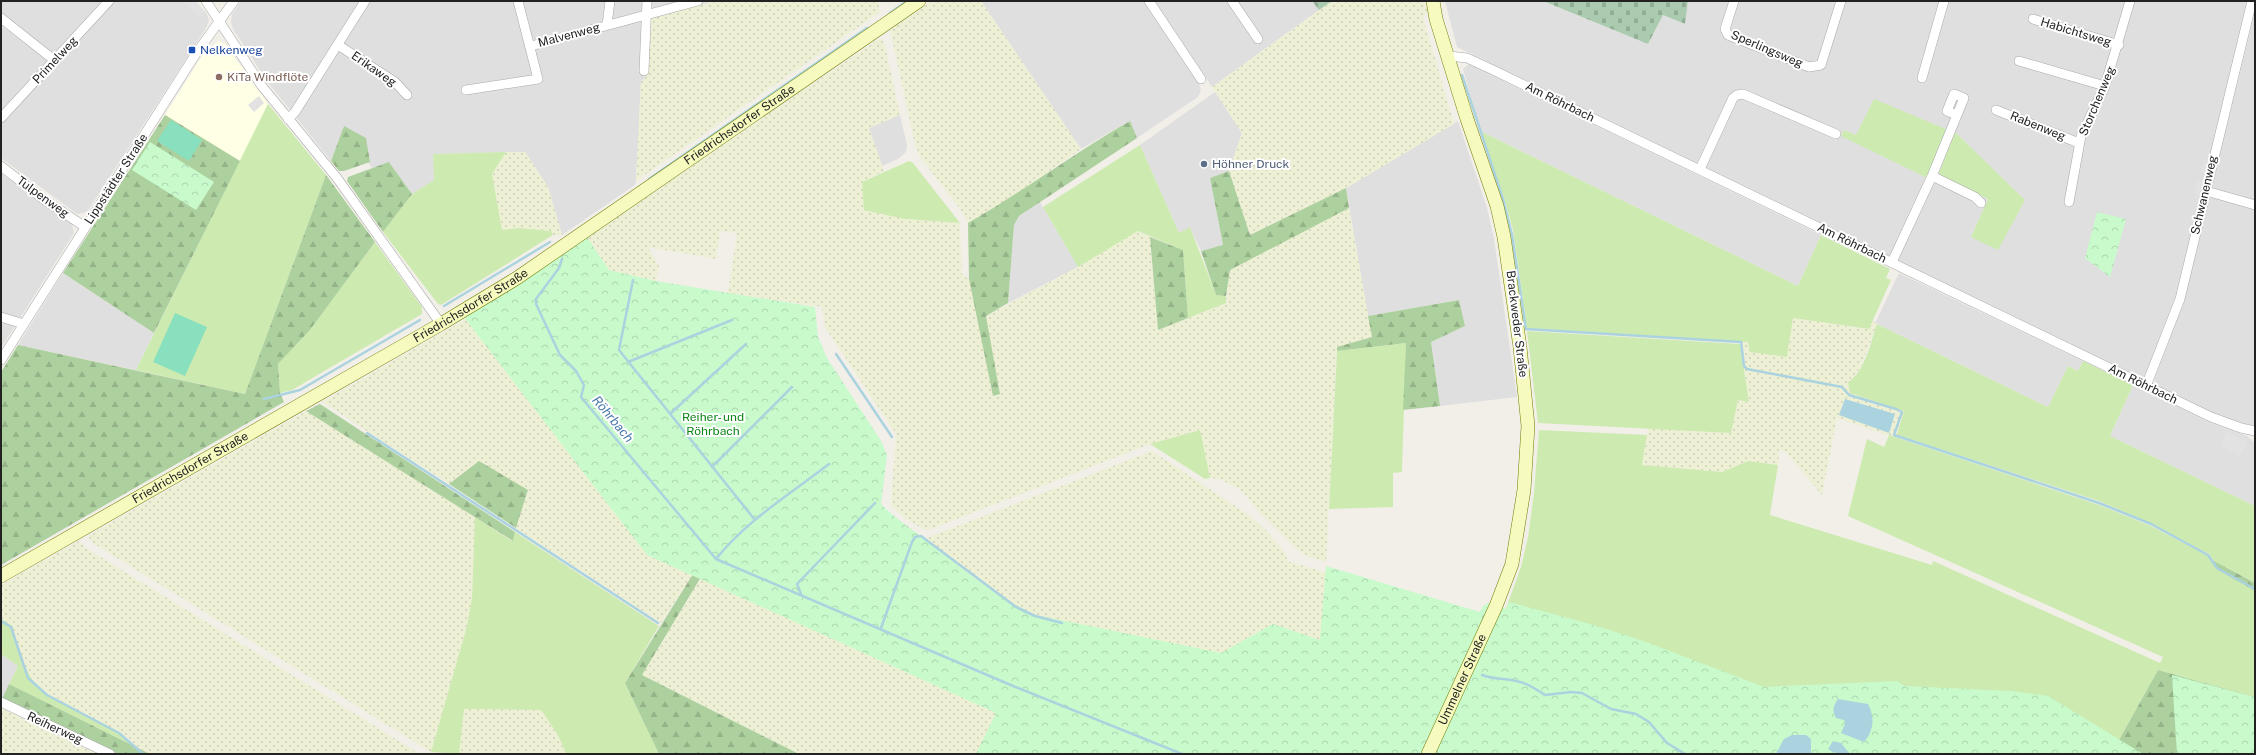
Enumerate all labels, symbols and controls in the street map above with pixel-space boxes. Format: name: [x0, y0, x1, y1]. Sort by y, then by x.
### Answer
street label: Habichtsweg: [2039, 15, 2113, 49]
street label: Malvenweg: [536, 20, 602, 50]
street label: Sperlingsweg: [1729, 28, 1805, 70]
street label: Primelweg: [30, 33, 80, 87]
place label: Nelkenweg: [200, 43, 263, 57]
marker: Nelkenweg: [187, 45, 197, 55]
street label: Erikaweg: [349, 48, 399, 90]
street label: Storchenweg: [2076, 64, 2118, 138]
place label: KiTa Windflöte: [227, 70, 309, 84]
marker: KiTa Windflöte: [214, 72, 224, 82]
street label: Am Röhrbach: [1523, 79, 1597, 125]
street label: Friedrichsdorfer Straße: [681, 82, 798, 168]
street label: Rabenweg: [2008, 108, 2068, 144]
street label: Lippstädter Straße: [82, 131, 151, 227]
street label: Schwanenweg: [2188, 154, 2220, 236]
place label: Höhner Druck: [1212, 157, 1290, 171]
marker: Höhner Druck: [1199, 159, 1209, 169]
street label: Tulpenweg: [14, 173, 72, 221]
street label: Am Röhrbach: [1815, 220, 1889, 266]
street label: Friedrichsdorfer Straße: [411, 265, 531, 345]
street label: Brackweder Straße: [1503, 270, 1531, 378]
street label: Am Röhrbach: [2106, 361, 2180, 407]
water label: Röhrbach: [589, 393, 637, 445]
park label: Reiher- und Röhrbach: [682, 410, 744, 438]
street label: Friedrichsdorfer Straße: [130, 429, 251, 506]
street label: Ummelner Straße: [1435, 632, 1489, 727]
street label: Reiherweg: [25, 709, 85, 747]

